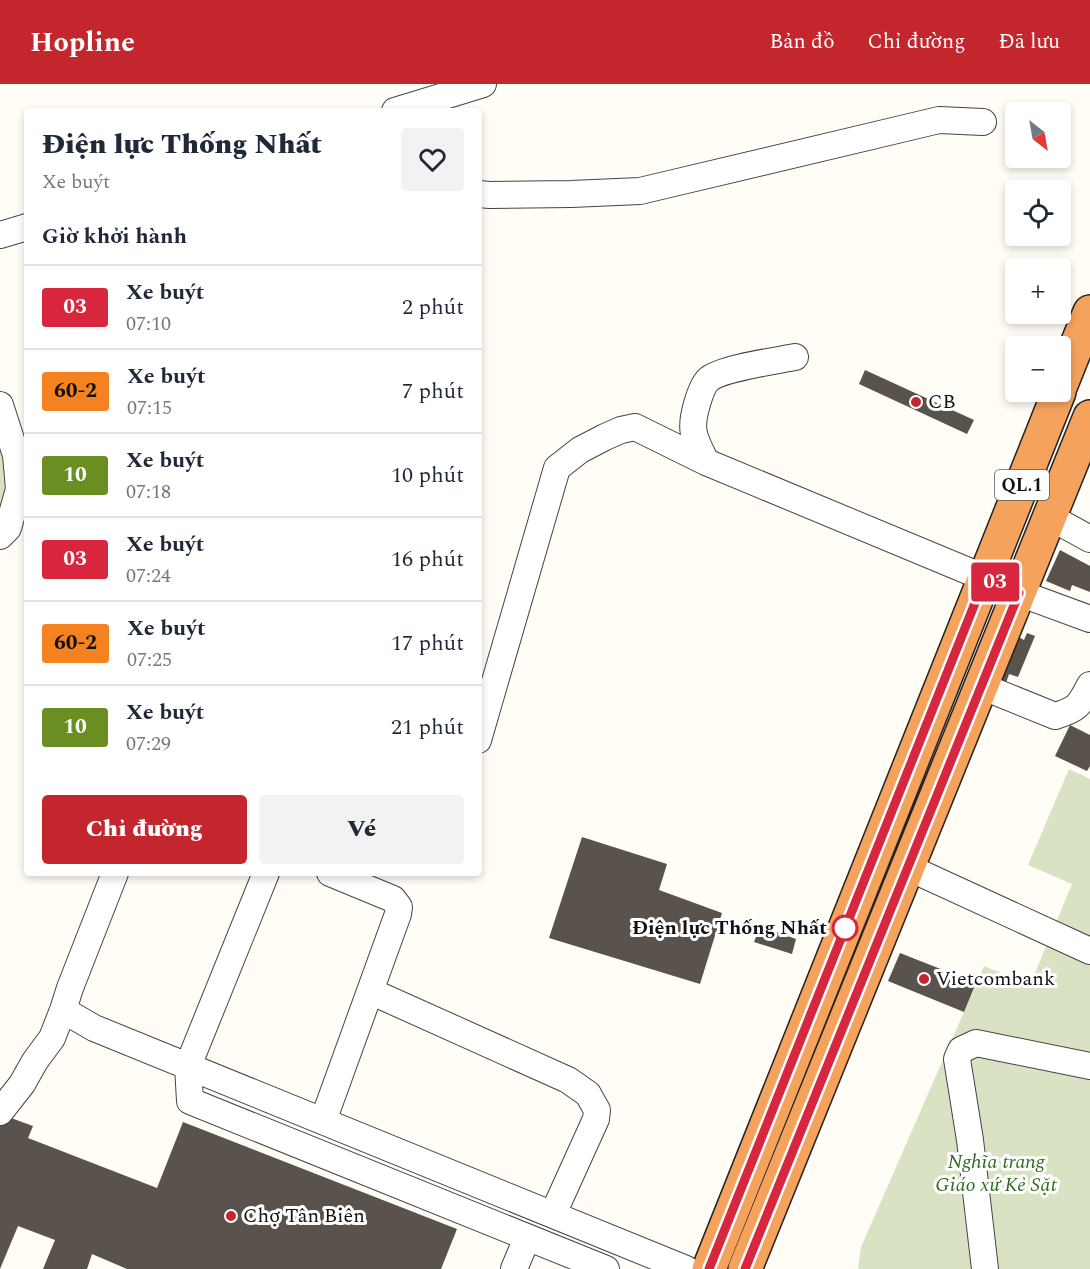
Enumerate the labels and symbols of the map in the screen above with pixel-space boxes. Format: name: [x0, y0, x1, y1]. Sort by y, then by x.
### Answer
north arrow: [1005, 102, 1071, 168]
place label: CB: [928, 387, 956, 417]
marker: CB: [909, 395, 923, 409]
road number: QL.1: [995, 470, 1049, 500]
line badge: 03: [968, 562, 1022, 602]
place label: Điện lực Thống Nhất: [632, 913, 827, 943]
marker: Điện lực Thống Nhất: [832, 915, 858, 941]
place label: Vietcombank: [936, 964, 1055, 994]
marker: Vietcombank: [917, 972, 931, 986]
park label: Nghĩa trang Giáo xứ Kẻ Sặt: [935, 1147, 1057, 1200]
place label: Chợ Tân Biên: [243, 1201, 365, 1231]
marker: Chợ Tân Biên: [224, 1209, 238, 1223]

